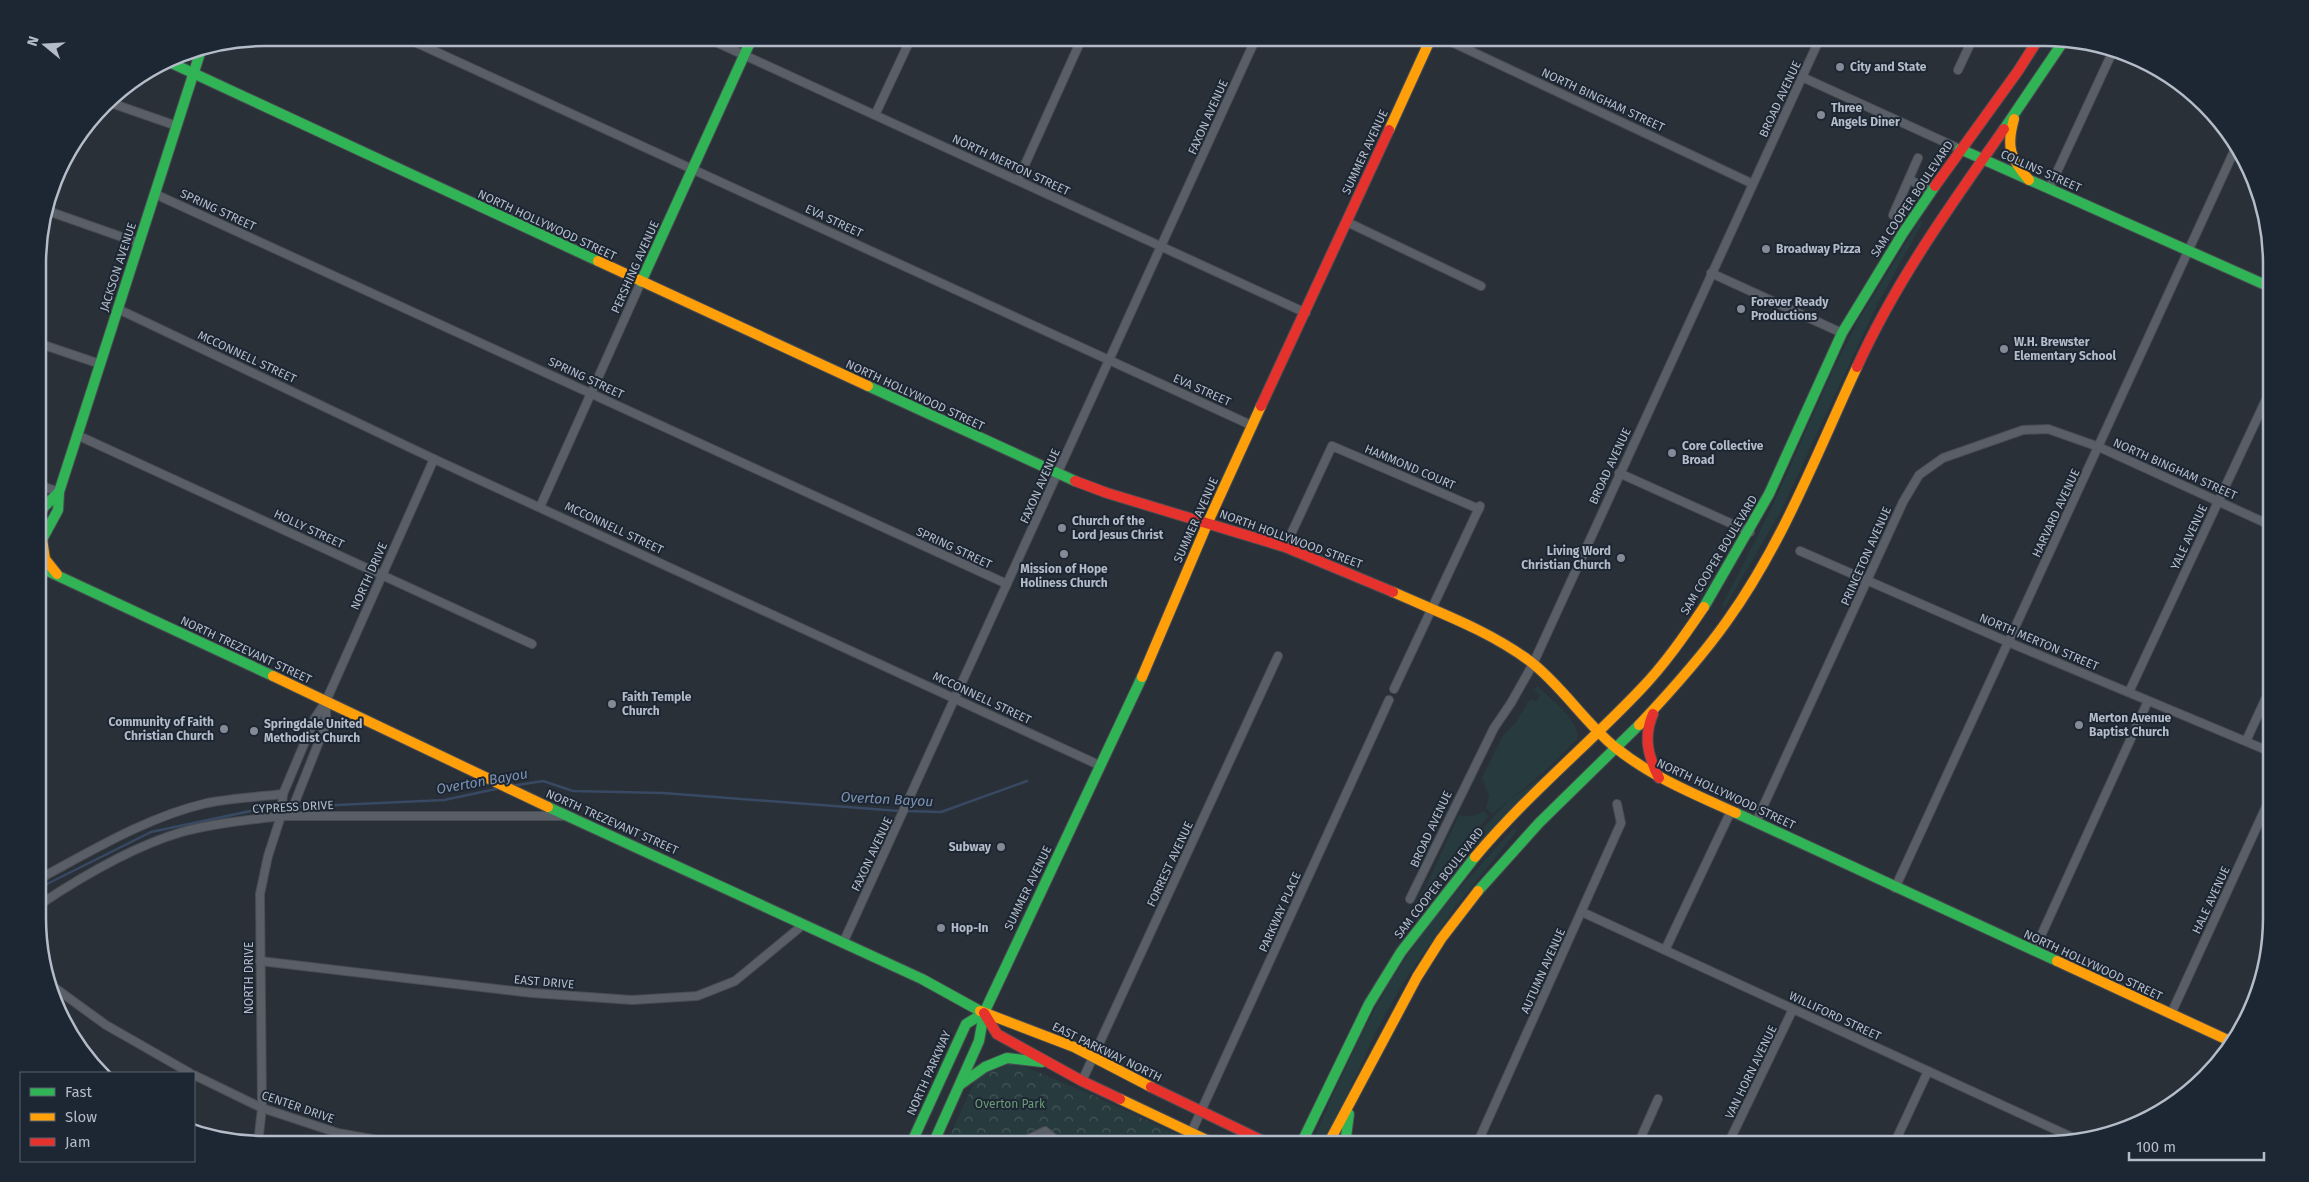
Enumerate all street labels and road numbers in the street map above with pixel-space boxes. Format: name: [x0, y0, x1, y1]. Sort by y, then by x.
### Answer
street label: BROAD AVENUE: [1756, 59, 1804, 139]
street label: NORTH BINGHAM STREET: [1539, 65, 1667, 135]
street label: FAXON AVENUE: [1185, 77, 1231, 157]
street label: SUMMER AVENUE: [1339, 107, 1391, 197]
street label: NORTH MERTON STREET: [950, 132, 1073, 199]
street label: SAM COOPER BOULEVARD: [1868, 138, 1956, 260]
street label: COLLINS STREET: [1998, 147, 2084, 195]
street label: SPRING STREET: [178, 186, 259, 234]
street label: NORTH HOLLYWOOD STREET: [476, 187, 619, 264]
street label: EVA STREET: [803, 202, 866, 241]
street label: PERSHING AVENUE: [608, 218, 662, 316]
street label: JACKSON AVENUE: [97, 221, 139, 313]
street label: MCCONNELL STREET: [195, 328, 299, 386]
street label: SPRING STREET: [546, 354, 627, 402]
street label: NORTH HOLLYWOOD STREET: [844, 357, 987, 434]
street label: EVA STREET: [1171, 371, 1234, 409]
street label: BROAD AVENUE: [1586, 426, 1634, 506]
street label: NORTH BINGHAM STREET: [2111, 435, 2240, 503]
street label: HAMMOND COURT: [1363, 442, 1458, 493]
street label: FAXON AVENUE: [1017, 446, 1063, 526]
street label: HARVARD AVENUE: [2029, 466, 2083, 560]
street label: SUMMER AVENUE: [1171, 475, 1221, 565]
street label: SAM COOPER BOULEVARD: [1678, 492, 1760, 617]
street label: MCCONNELL STREET: [562, 499, 666, 557]
street label: YALE AVENUE: [2168, 502, 2210, 572]
street label: PRINCETON AVENUE: [1838, 504, 1894, 608]
street label: HOLLY STREET: [272, 507, 347, 552]
street label: NORTH HOLLYWOOD STREET: [1218, 507, 1365, 572]
street label: SPRING STREET: [914, 524, 995, 572]
street label: NORTH DRIVE: [348, 540, 390, 612]
street label: NORTH MERTON STREET: [1977, 611, 2101, 674]
street label: NORTH TREZEVANT STREET: [178, 613, 315, 687]
street label: MCCONNELL STREET: [930, 669, 1034, 727]
street label: NORTH HOLLYWOOD STREET: [1655, 756, 1798, 833]
street label: NORTH TREZEVANT STREET: [544, 786, 681, 858]
street label: BROAD AVENUE: [1407, 789, 1455, 869]
street label: CYPRESS DRIVE: [252, 798, 334, 816]
street label: FAXON AVENUE: [849, 815, 895, 893]
street label: FORREST AVENUE: [1144, 819, 1196, 909]
street label: SAM COOPER BOULEVARD: [1391, 824, 1487, 941]
street label: SUMMER AVENUE: [1001, 843, 1055, 933]
street label: HALE AVENUE: [2189, 864, 2233, 936]
street label: PARKWAY PLACE: [1256, 870, 1304, 954]
street label: AUTUMN AVENUE: [1518, 926, 1568, 1016]
street label: NORTH HOLLYWOOD STREET: [2022, 927, 2165, 1004]
street label: NORTH DRIVE: [242, 942, 256, 1014]
street label: EAST DRIVE: [513, 972, 575, 992]
street label: WILLIFORD STREET: [1787, 989, 1884, 1044]
street label: EAST PARKWAY NORTH: [1050, 1019, 1164, 1085]
street label: VAN HORN AVENUE: [1722, 1023, 1780, 1121]
street label: NORTH PARKWAY: [904, 1028, 954, 1118]
street label: CENTER DRIVE: [260, 1088, 336, 1126]

